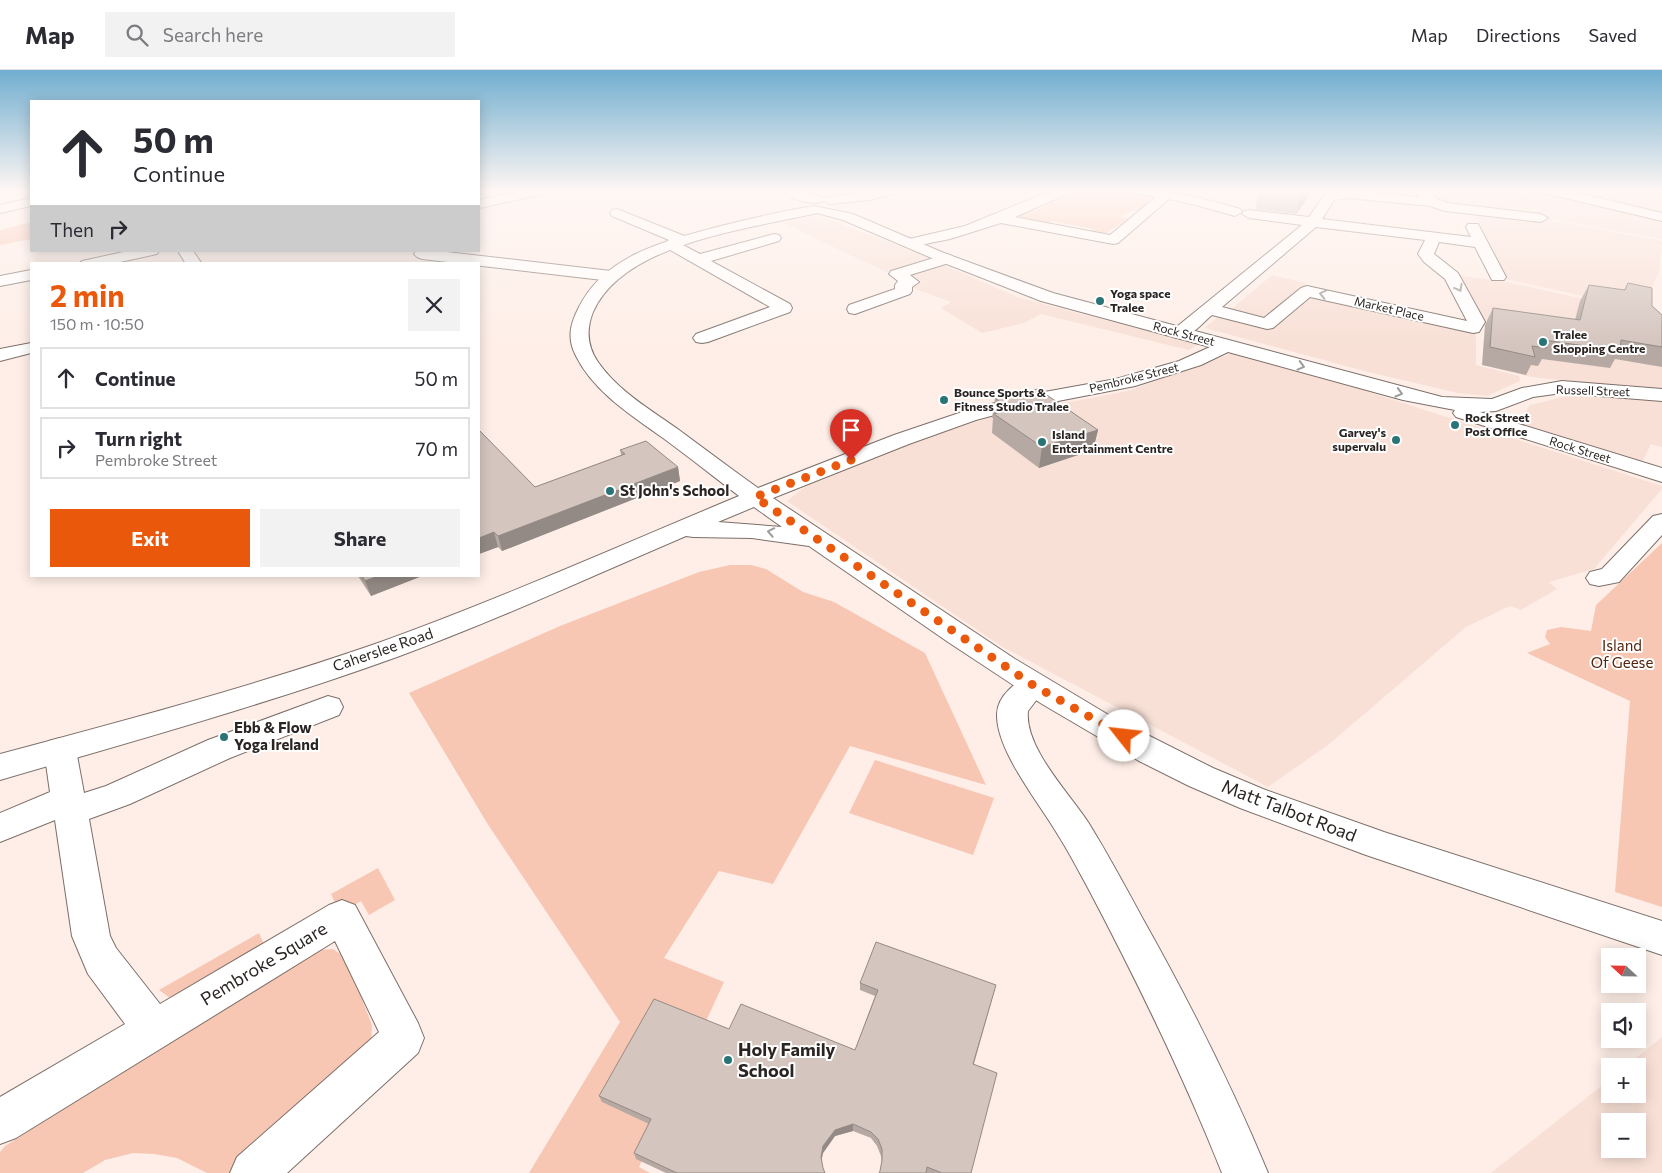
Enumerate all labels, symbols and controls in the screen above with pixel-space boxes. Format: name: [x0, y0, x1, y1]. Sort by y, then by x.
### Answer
search box: [105, 12, 455, 57]
text: Map: [25, 20, 75, 49]
icon: search: [123, 21, 151, 49]
text: Search here: [163, 23, 263, 46]
text: Map: [1411, 24, 1448, 46]
text: Directions: [1476, 24, 1560, 46]
text: Saved: [1588, 24, 1637, 46]
text: 50 m: [133, 117, 214, 160]
icon: ahead: [50, 120, 115, 185]
text: Continue: [133, 160, 225, 187]
icon: right: [104, 215, 132, 243]
text: Then: [50, 218, 94, 241]
text: 2 min: [50, 276, 125, 313]
button: close: [408, 279, 460, 331]
one-way arrow: [1453, 283, 1463, 292]
place label: Yoga space Tralee: [1110, 286, 1171, 314]
one-way arrow: [1319, 289, 1328, 300]
street label: Market Place: [1353, 293, 1426, 323]
marker: Yoga space Tralee: [1094, 295, 1106, 307]
text: 150 m · 10:50: [50, 314, 144, 333]
street label: Rock Street: [1152, 318, 1217, 348]
place label: Tralee Shopping Centre: [1553, 327, 1645, 355]
marker: Tralee Shopping Centre: [1537, 336, 1549, 348]
street label: Pembroke Street: [1088, 359, 1180, 395]
one-way arrow: [1297, 360, 1305, 370]
icon: ahead: [52, 364, 80, 392]
text: Continue: [95, 367, 175, 390]
text: 50 m: [414, 367, 458, 390]
street label: Russell Street: [1556, 382, 1630, 398]
place label: Bounce Sports & Fitness Studio Tralee: [954, 385, 1069, 413]
one-way arrow: [1395, 387, 1404, 398]
marker: Bounce Sports & Fitness Studio Tralee: [938, 394, 950, 406]
pin: [830, 409, 872, 460]
place label: Rock Street Post Office: [1465, 410, 1530, 438]
icon: arrive: [837, 416, 865, 444]
marker: Rock Street Post Office: [1449, 419, 1461, 431]
place label: Garvey's supervalu: [1332, 425, 1386, 453]
text: Turn right: [95, 427, 182, 450]
place label: Island Entertainment Centre: [1052, 427, 1173, 455]
street label: Rock Street: [1548, 433, 1613, 465]
icon: right: [52, 434, 80, 462]
marker: Garvey's supervalu: [1390, 434, 1402, 446]
marker: Island Entertainment Centre: [1036, 436, 1048, 448]
text: 70 m: [415, 437, 458, 460]
text: Pembroke Street: [95, 450, 217, 469]
place label: St John's School: [620, 481, 729, 499]
marker: St John's School: [604, 485, 616, 497]
button: Exit: [50, 509, 250, 567]
button: Share: [260, 509, 460, 567]
one-way arrow: [766, 527, 775, 538]
street label: Caherslee Road: [330, 623, 435, 675]
park label: Island Of Geese: [1591, 636, 1653, 671]
position arrow: [1097, 709, 1149, 761]
place label: Ebb & Flow Yoga Ireland: [234, 718, 319, 753]
marker: Ebb & Flow Yoga Ireland: [218, 731, 230, 743]
street label: Matt Talbot Road: [1219, 774, 1360, 846]
street label: Pembroke Square: [196, 917, 331, 1010]
north arrow: [1601, 948, 1646, 992]
map controls: [1601, 948, 1646, 1158]
button: sound: [1601, 1003, 1646, 1048]
place label: Holy Family School: [738, 1038, 836, 1081]
marker: Holy Family School: [722, 1054, 734, 1066]
button: +: [1601, 1058, 1646, 1103]
button: −: [1601, 1113, 1646, 1158]

